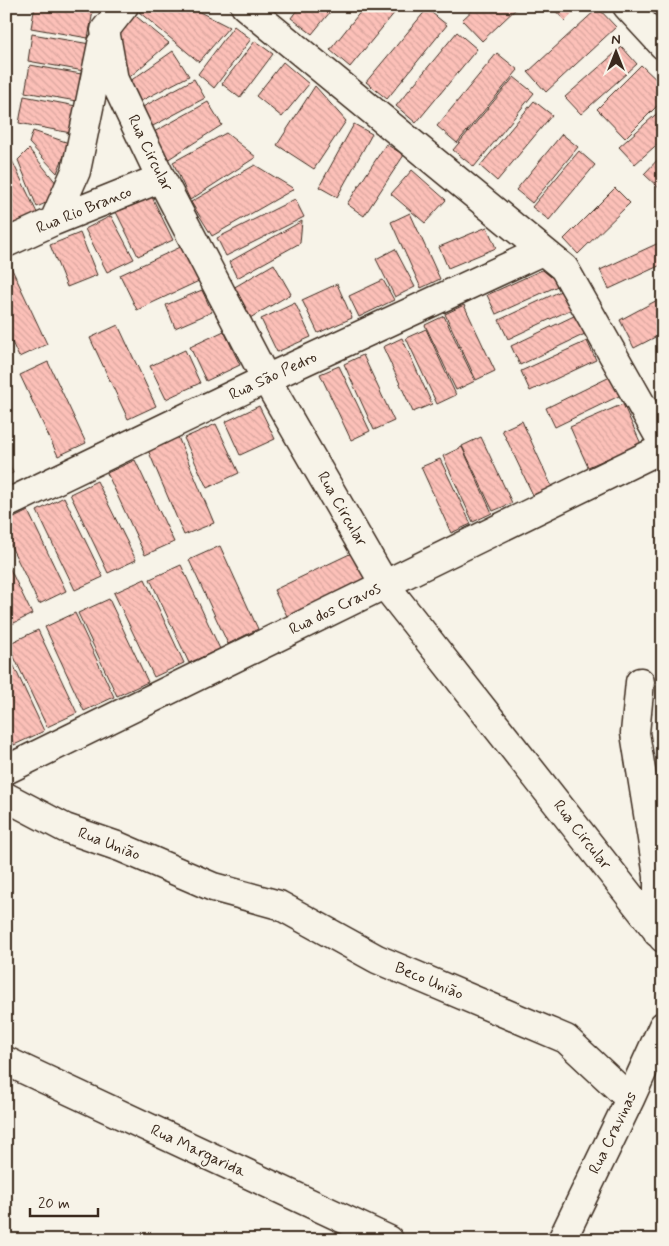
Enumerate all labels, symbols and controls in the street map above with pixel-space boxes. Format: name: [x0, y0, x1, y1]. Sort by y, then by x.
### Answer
north arrow: [592, 28, 642, 78]
text: N: [611, 31, 621, 49]
street label: Rua Circular: [122, 111, 178, 195]
street label: Rua Rio Branco: [33, 181, 135, 239]
street label: Rua São Pedro: [226, 346, 320, 405]
street label: Rua Circular: [312, 468, 372, 551]
street label: Rua dos Cravos: [286, 578, 384, 640]
street label: Rua Circular: [548, 796, 616, 874]
street label: Rua União: [75, 823, 143, 866]
street label: Beco União: [391, 957, 467, 1005]
street label: Rua Cravinas: [584, 1088, 642, 1178]
street label: Rua Margarida: [147, 1120, 249, 1183]
scale bar: [30, 1186, 98, 1218]
text: 20 m: [38, 1194, 70, 1214]

